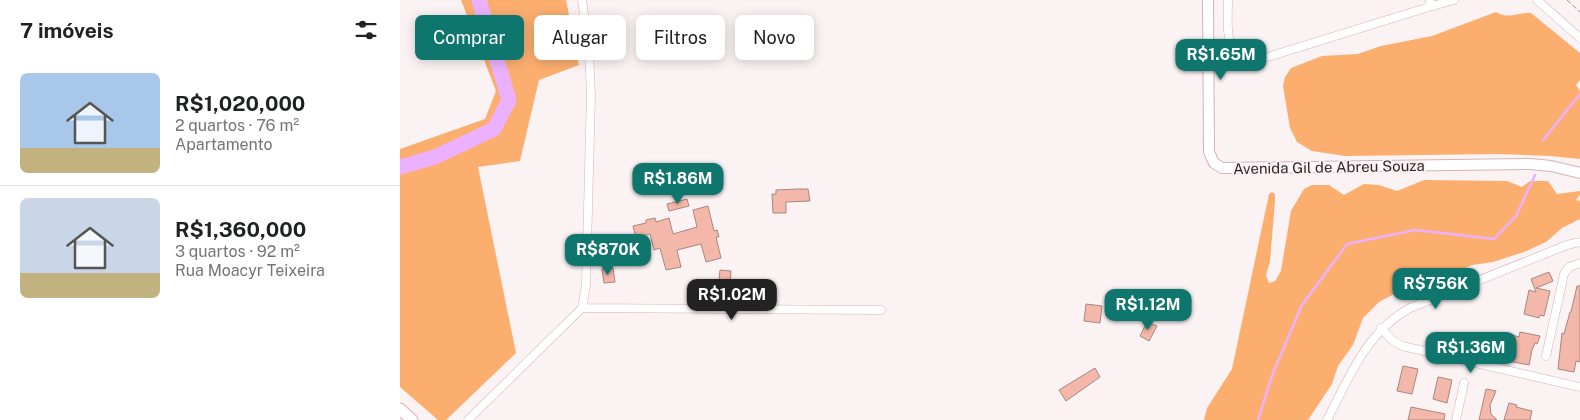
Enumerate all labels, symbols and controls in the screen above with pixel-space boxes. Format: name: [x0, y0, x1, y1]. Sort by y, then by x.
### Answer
chip: Comprar: [415, 15, 524, 60]
chip: Alugar: [534, 15, 626, 60]
chip: Filtros: [636, 15, 725, 60]
chip: Novo: [735, 15, 814, 60]
icon: filters: [352, 16, 380, 44]
text: 7 imóveis: [20, 18, 114, 43]
pin: R$1.65M: [1175, 38, 1267, 81]
text: R$1.65M: [1186, 45, 1256, 64]
text: R$1,020,000: [175, 91, 305, 116]
icon: home: [60, 93, 120, 153]
text: 2 quartos · 76 m²: [175, 116, 299, 135]
text: Apartamento: [175, 135, 273, 154]
street label: Avenida Gil de Abreu Souza: [1233, 157, 1425, 177]
pin: R$1.86M: [632, 162, 724, 205]
text: R$1.86M: [643, 169, 713, 188]
text: R$1,360,000: [175, 217, 306, 242]
icon: home: [60, 218, 120, 278]
pin: R$870K: [567, 234, 649, 276]
text: R$870K: [576, 240, 640, 259]
text: 3 quartos · 92 m²: [175, 242, 300, 261]
text: Rua Moacyr Teixeira: [175, 261, 325, 280]
pin: R$756K: [1395, 268, 1477, 310]
text: R$756K: [1404, 274, 1468, 293]
pin: R$1.02M: [686, 278, 778, 321]
text: R$1.02M: [698, 285, 766, 304]
pin: R$1.12M: [1102, 288, 1194, 331]
text: R$1.12M: [1116, 295, 1180, 314]
pin: R$1.36M: [1425, 332, 1517, 374]
text: R$1.36M: [1436, 338, 1506, 357]

